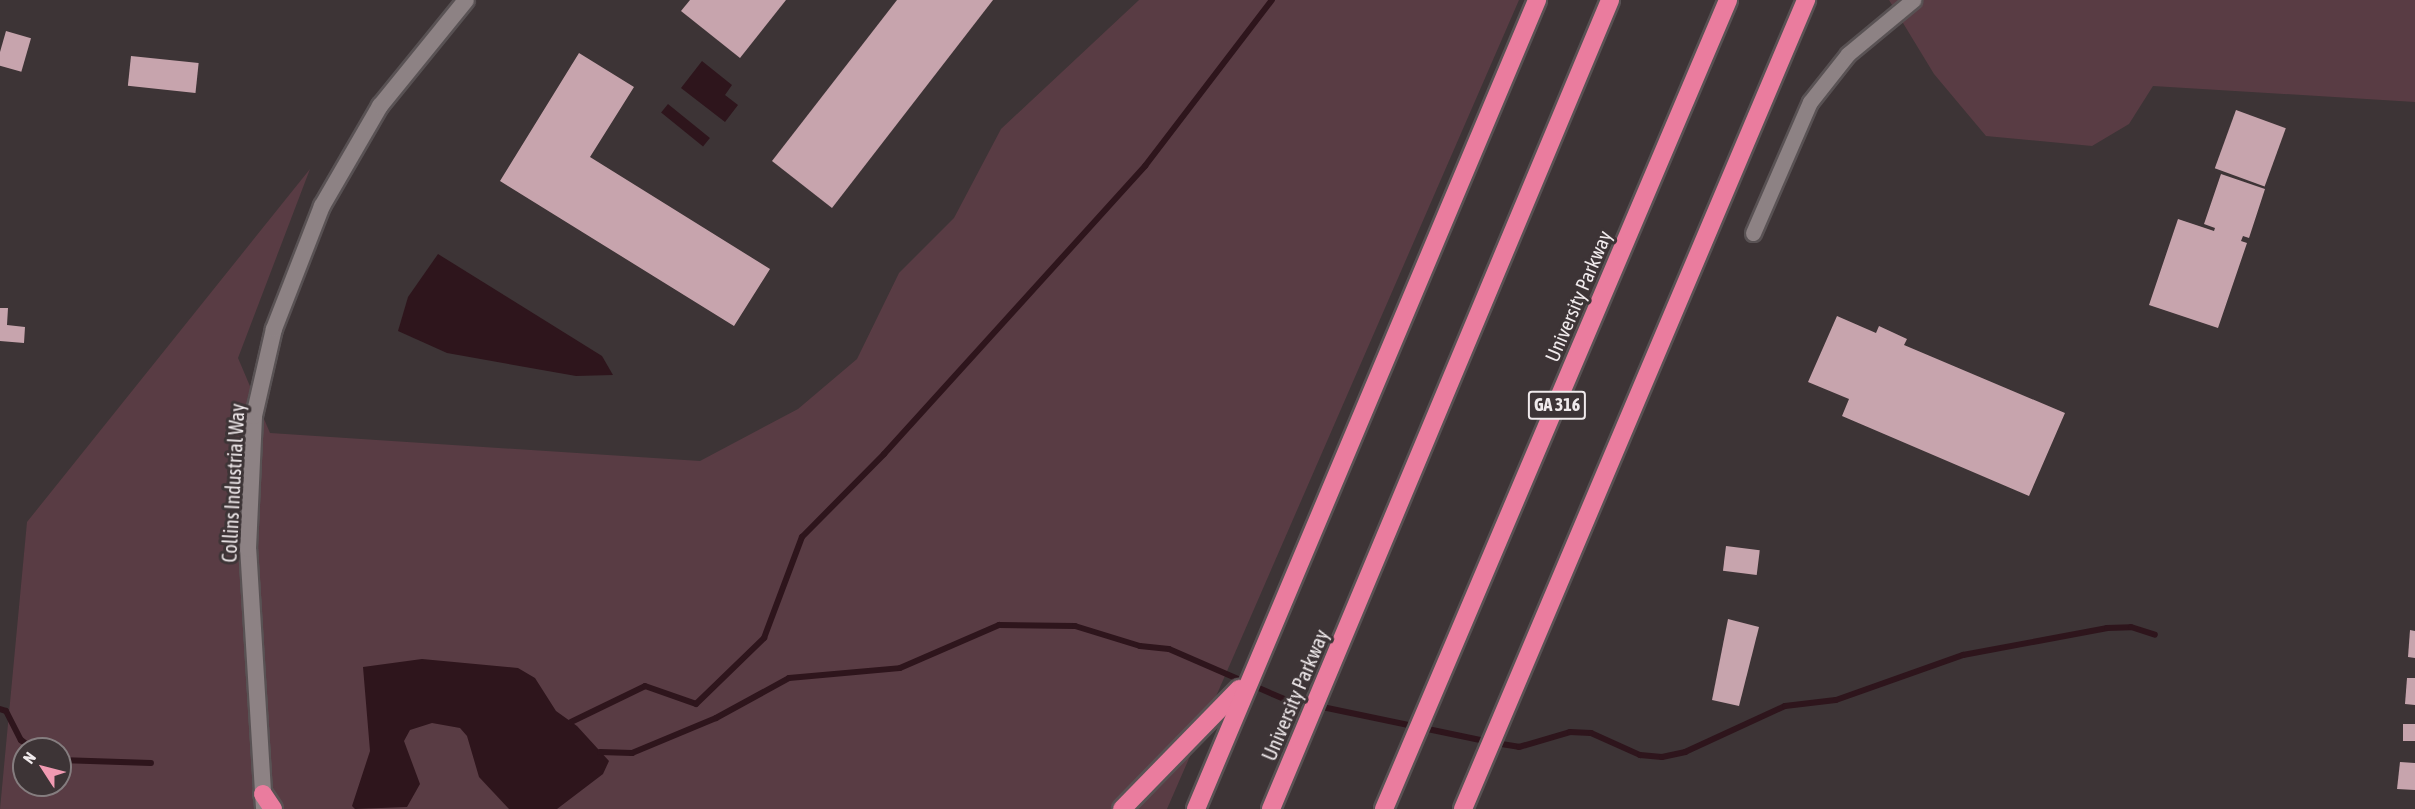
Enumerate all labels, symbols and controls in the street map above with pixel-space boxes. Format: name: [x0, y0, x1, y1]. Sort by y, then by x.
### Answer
street label: University Parkway: [1540, 227, 1616, 365]
road number: GA 316: [1527, 390, 1587, 420]
street label: Collins Industrial Way: [217, 403, 249, 563]
street label: University Parkway: [1257, 626, 1333, 764]
north arrow: [12, 737, 72, 797]
text: N: [19, 748, 39, 767]

